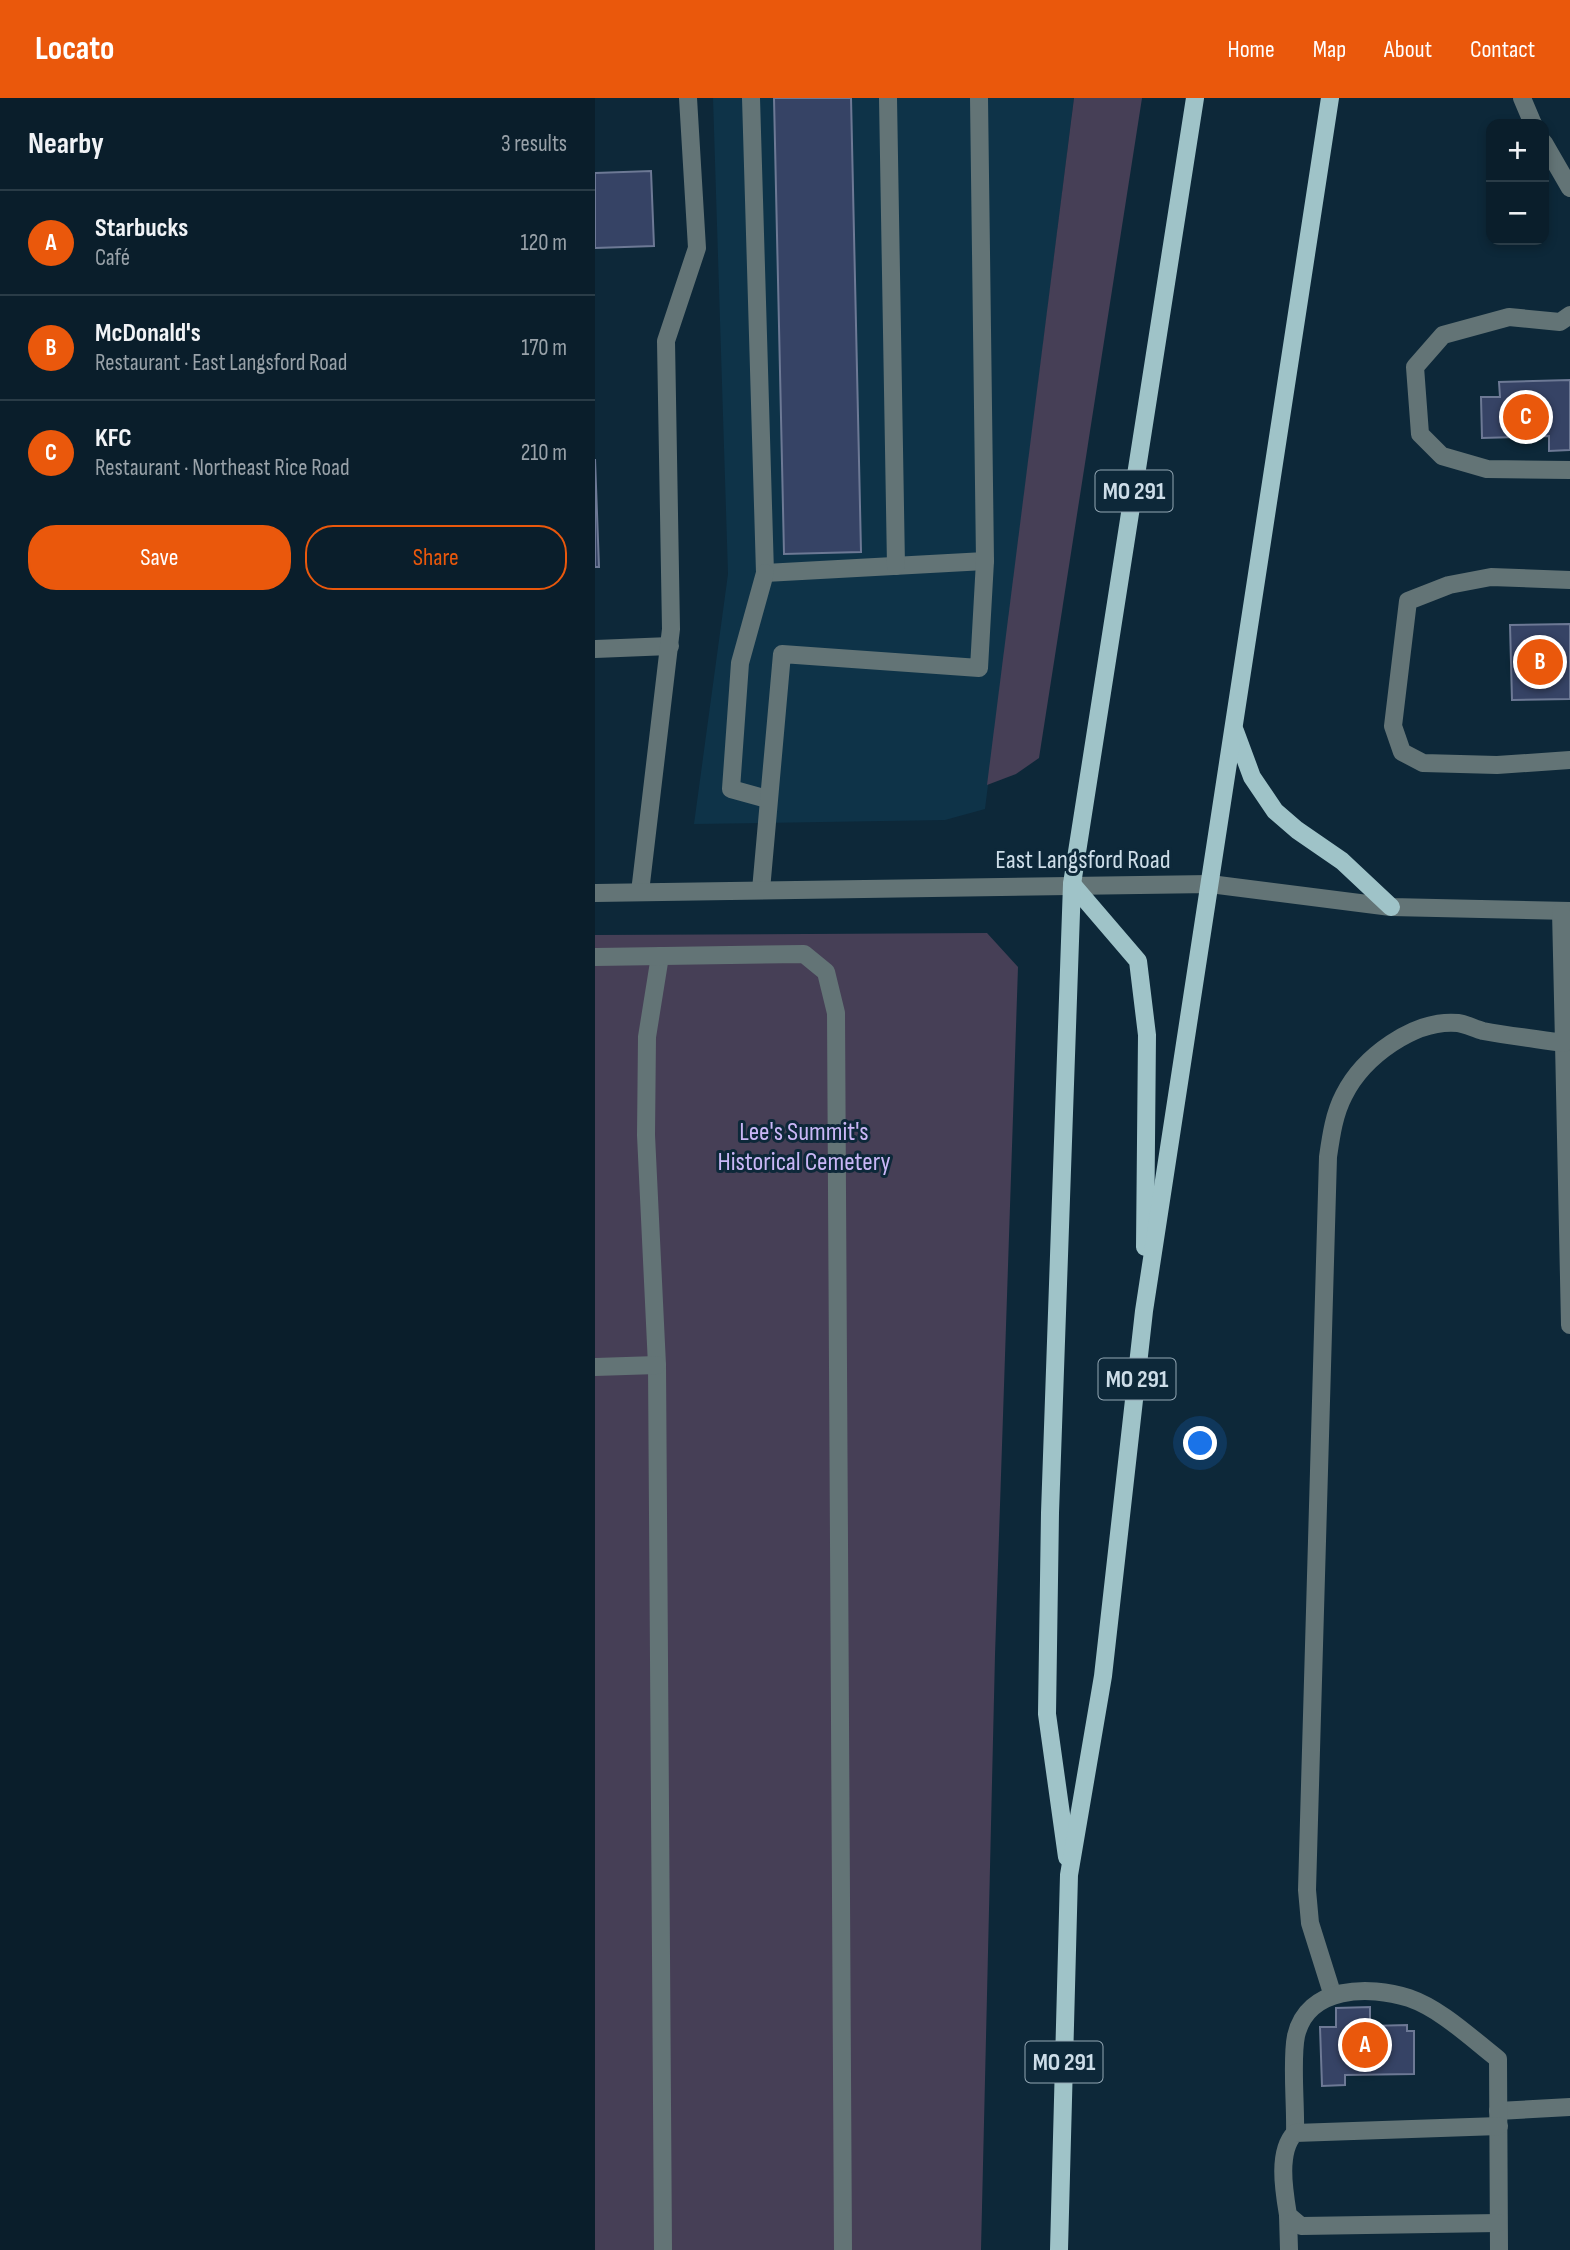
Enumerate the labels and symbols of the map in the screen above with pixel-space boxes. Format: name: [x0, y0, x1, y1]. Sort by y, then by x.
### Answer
pin: C: [1503, 391, 1549, 443]
road number: MO 291: [1095, 470, 1173, 512]
pin: B: [1517, 636, 1563, 688]
street label: East Langsford Road: [995, 845, 1171, 876]
park label: Lee's Summit's Historical Cemetery: [717, 1117, 891, 1178]
road number: MO 291: [1099, 1358, 1175, 1400]
your location: [1183, 1426, 1217, 1460]
pin: A: [1342, 2019, 1388, 2071]
road number: MO 291: [1025, 2041, 1103, 2082]

